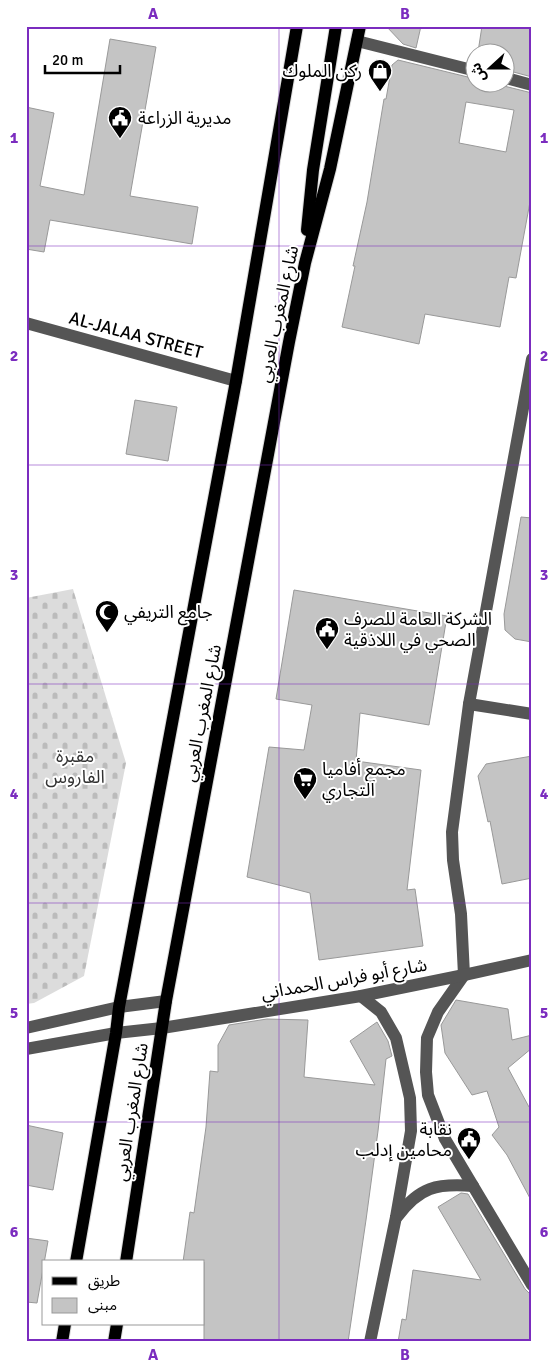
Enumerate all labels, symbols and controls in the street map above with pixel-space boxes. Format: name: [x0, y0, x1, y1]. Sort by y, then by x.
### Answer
text: A: [148, 4, 159, 24]
text: B: [400, 4, 410, 24]
scale bar: [45, 42, 120, 74]
north arrow: [466, 42, 516, 92]
text: 20 m: [52, 51, 83, 69]
shop icon: ركن الملوك: [367, 58, 393, 92]
place label: ركن الملوك: [282, 60, 362, 82]
text: ش: [467, 60, 490, 84]
public building icon: مديرية الزراعة: [107, 105, 133, 139]
place label: مديرية الزراعة: [138, 107, 231, 129]
text: 1: [10, 128, 19, 148]
text: 1: [540, 128, 549, 148]
street label: شارع المغرب العربي: [253, 243, 306, 385]
street label: AL-JALAA STREET: [67, 307, 205, 363]
text: 2: [10, 346, 18, 366]
text: 2: [540, 346, 548, 366]
text: 3: [10, 565, 18, 585]
text: 3: [540, 565, 548, 585]
mosque icon: جامع التريفي: [94, 599, 120, 633]
place label: جامع التريفي: [124, 601, 213, 626]
place label: الشركة العامة للصرف الصحي في اللاذقية: [344, 608, 492, 653]
public building icon: الشركة العامة للصرف الصحي في اللاذقية: [314, 616, 340, 650]
street label: شارع المغرب العربي: [178, 642, 229, 784]
park label: مقبرة الفاروس: [45, 745, 105, 788]
place label: مجمع أفاميا التجاري: [322, 758, 406, 803]
supermarket icon: مجمع أفاميا التجاري: [292, 766, 318, 800]
text: 4: [10, 784, 19, 804]
text: 4: [540, 784, 549, 804]
street label: شارع أبو فراس الحمداني: [259, 953, 429, 1007]
text: 5: [10, 1003, 18, 1023]
text: 5: [540, 1003, 548, 1023]
street label: شارع المغرب العربي: [109, 1041, 156, 1183]
place label: نقابة محامين إدلب: [355, 1118, 452, 1162]
public building icon: نقابة محامين إدلب: [456, 1126, 482, 1160]
text: 6: [10, 1222, 19, 1242]
text: 6: [540, 1222, 549, 1242]
legend: [42, 1260, 205, 1326]
text: طريق: [88, 1272, 120, 1291]
text: مبنى: [88, 1296, 117, 1314]
text: A: [148, 1345, 159, 1365]
text: B: [400, 1345, 410, 1365]

